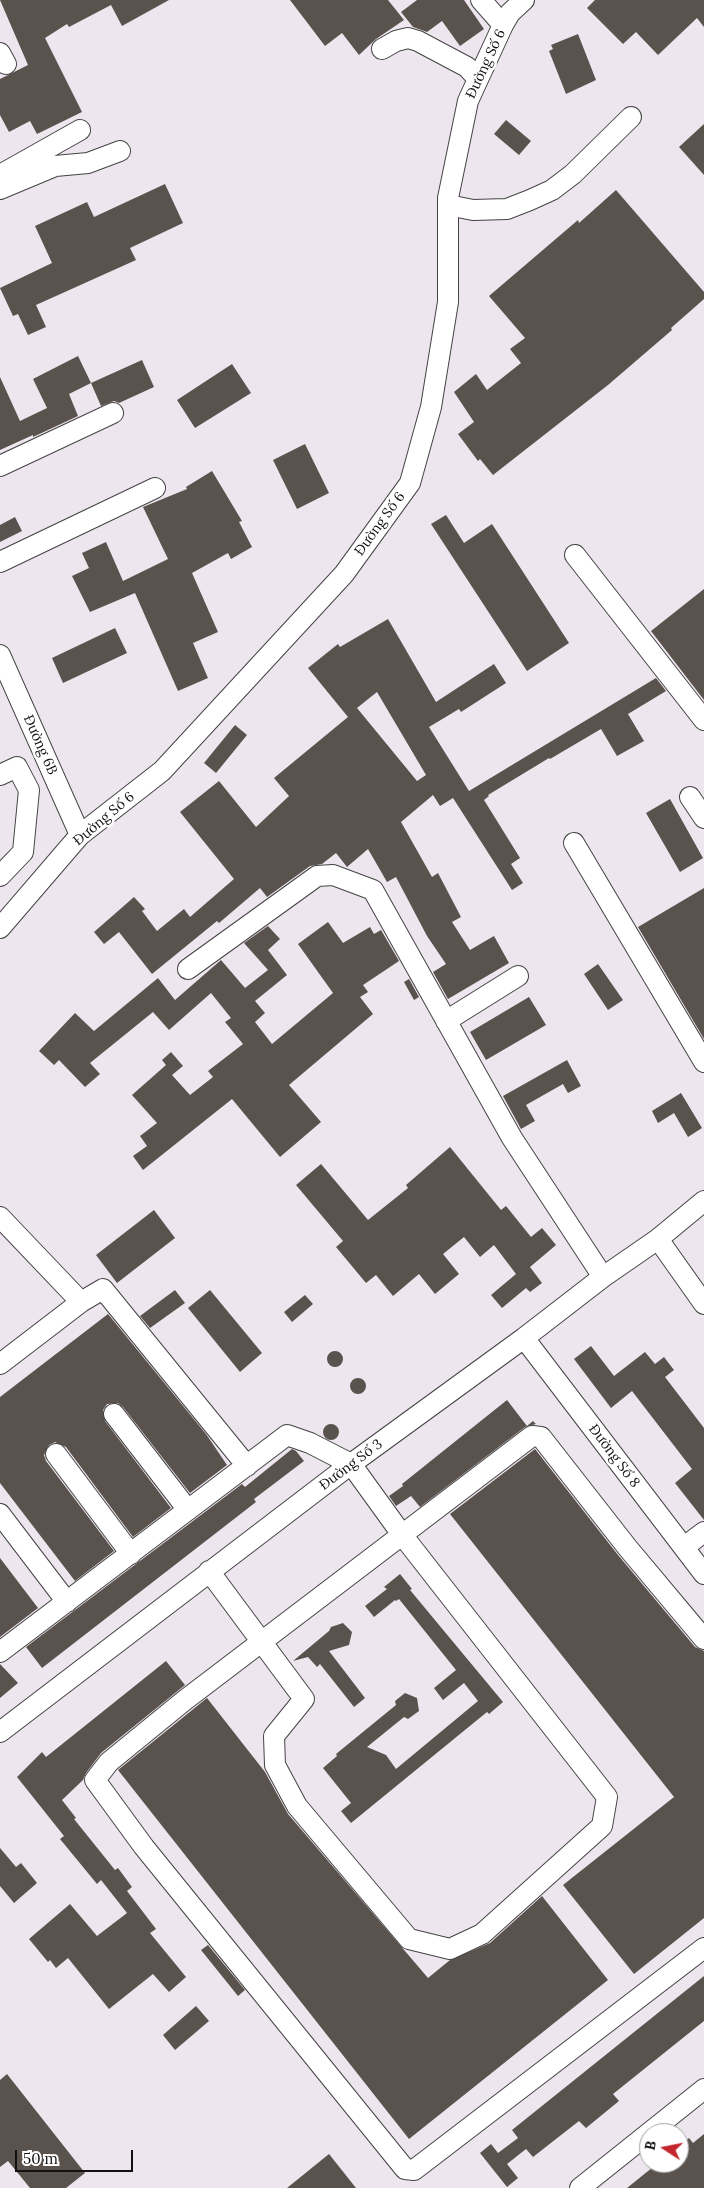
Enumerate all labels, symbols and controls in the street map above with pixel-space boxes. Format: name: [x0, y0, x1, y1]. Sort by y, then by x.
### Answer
street label: Đường Số 6: [463, 27, 509, 101]
street label: Đường Số 6: [351, 489, 409, 559]
street label: Đường 6B: [19, 712, 61, 778]
street label: Đường Số 6: [70, 789, 138, 849]
street label: Đường Số 8: [585, 1421, 643, 1491]
street label: Đường Số 3: [316, 1436, 386, 1494]
north arrow: [639, 2123, 689, 2173]
text: B: [641, 2139, 660, 2152]
scale bar: [18, 2140, 135, 2172]
text: 50 m: [23, 2149, 58, 2168]

